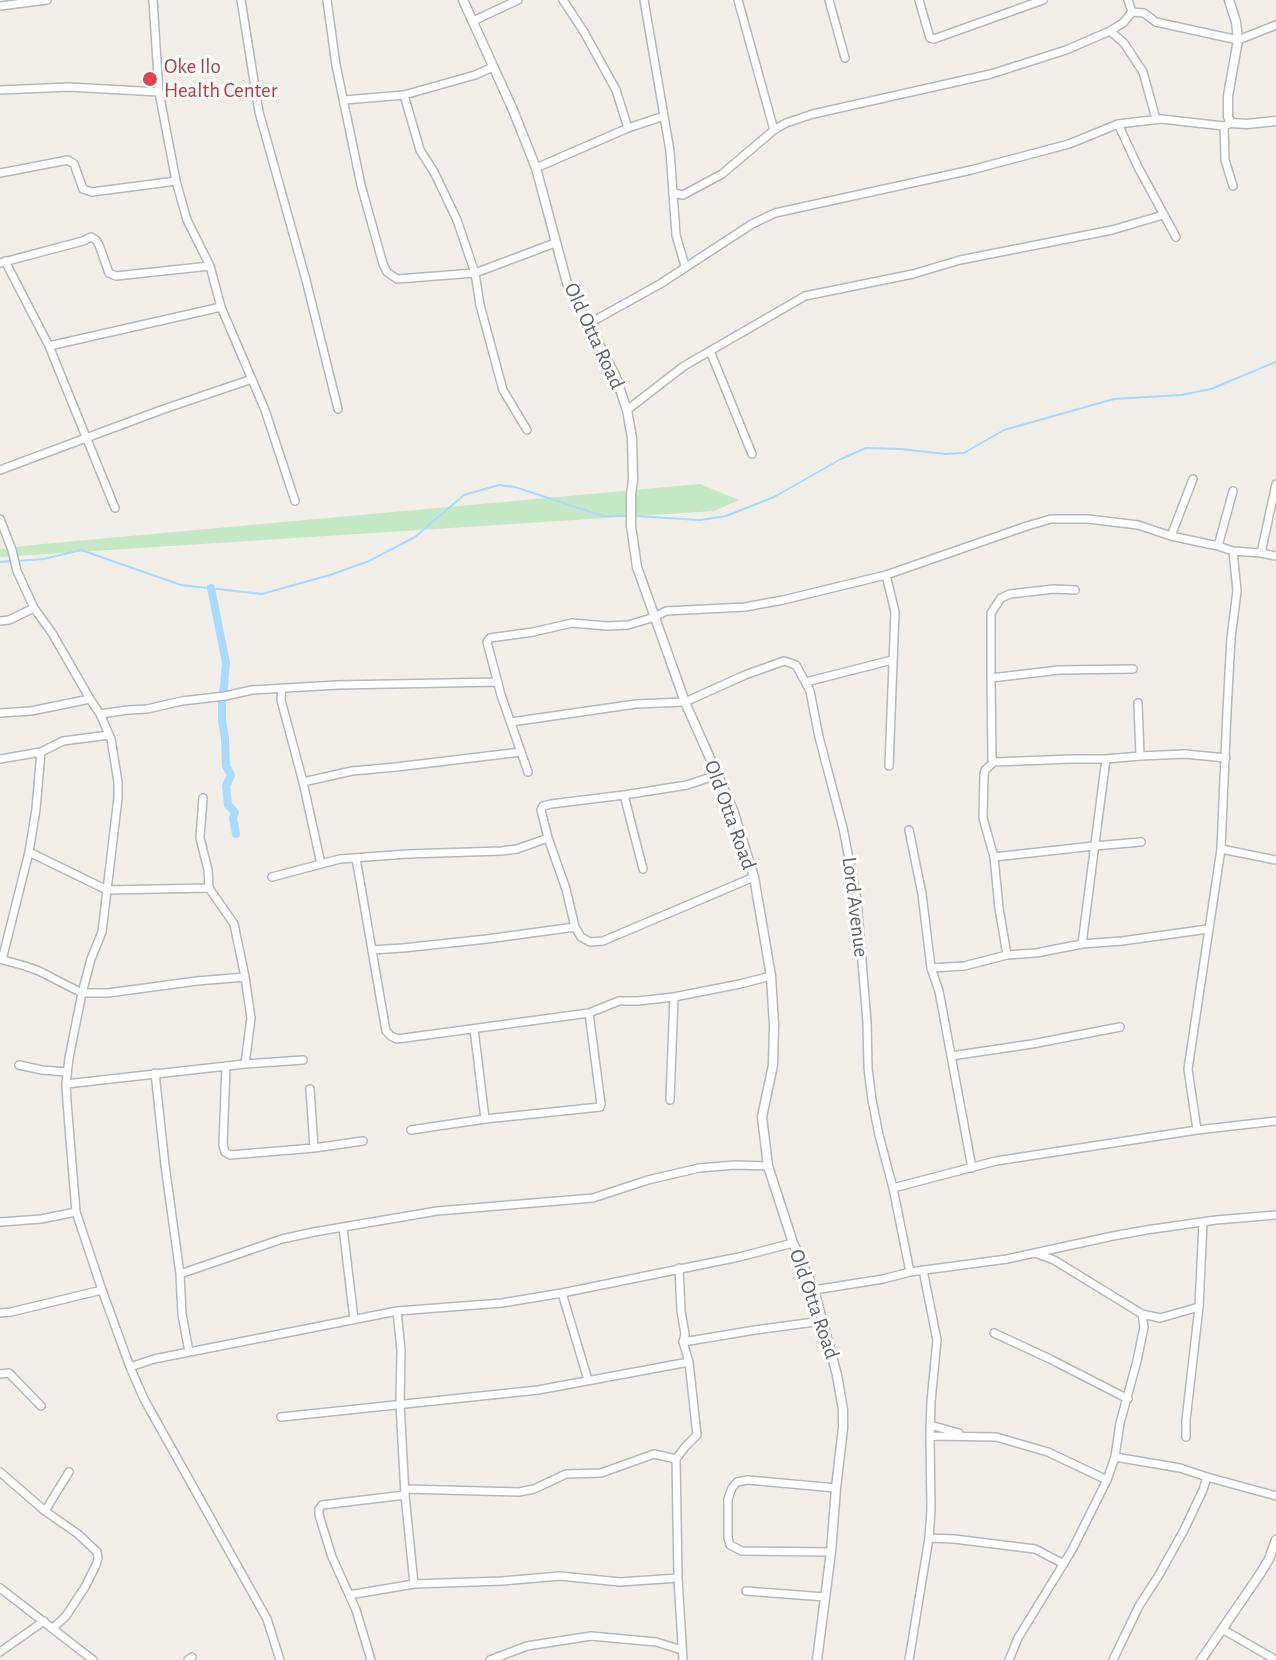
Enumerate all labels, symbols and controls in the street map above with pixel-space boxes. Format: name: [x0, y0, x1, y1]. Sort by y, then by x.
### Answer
place label: Oke Ilo Health Center: [164, 54, 277, 104]
marker: Oke Ilo Health Center: [141, 70, 159, 88]
street label: Old Otta Road: [558, 279, 630, 393]
street label: Old Otta Road: [699, 757, 761, 873]
street label: Lord Avenue: [836, 855, 874, 959]
street label: Old Otta Road: [783, 1246, 845, 1362]

